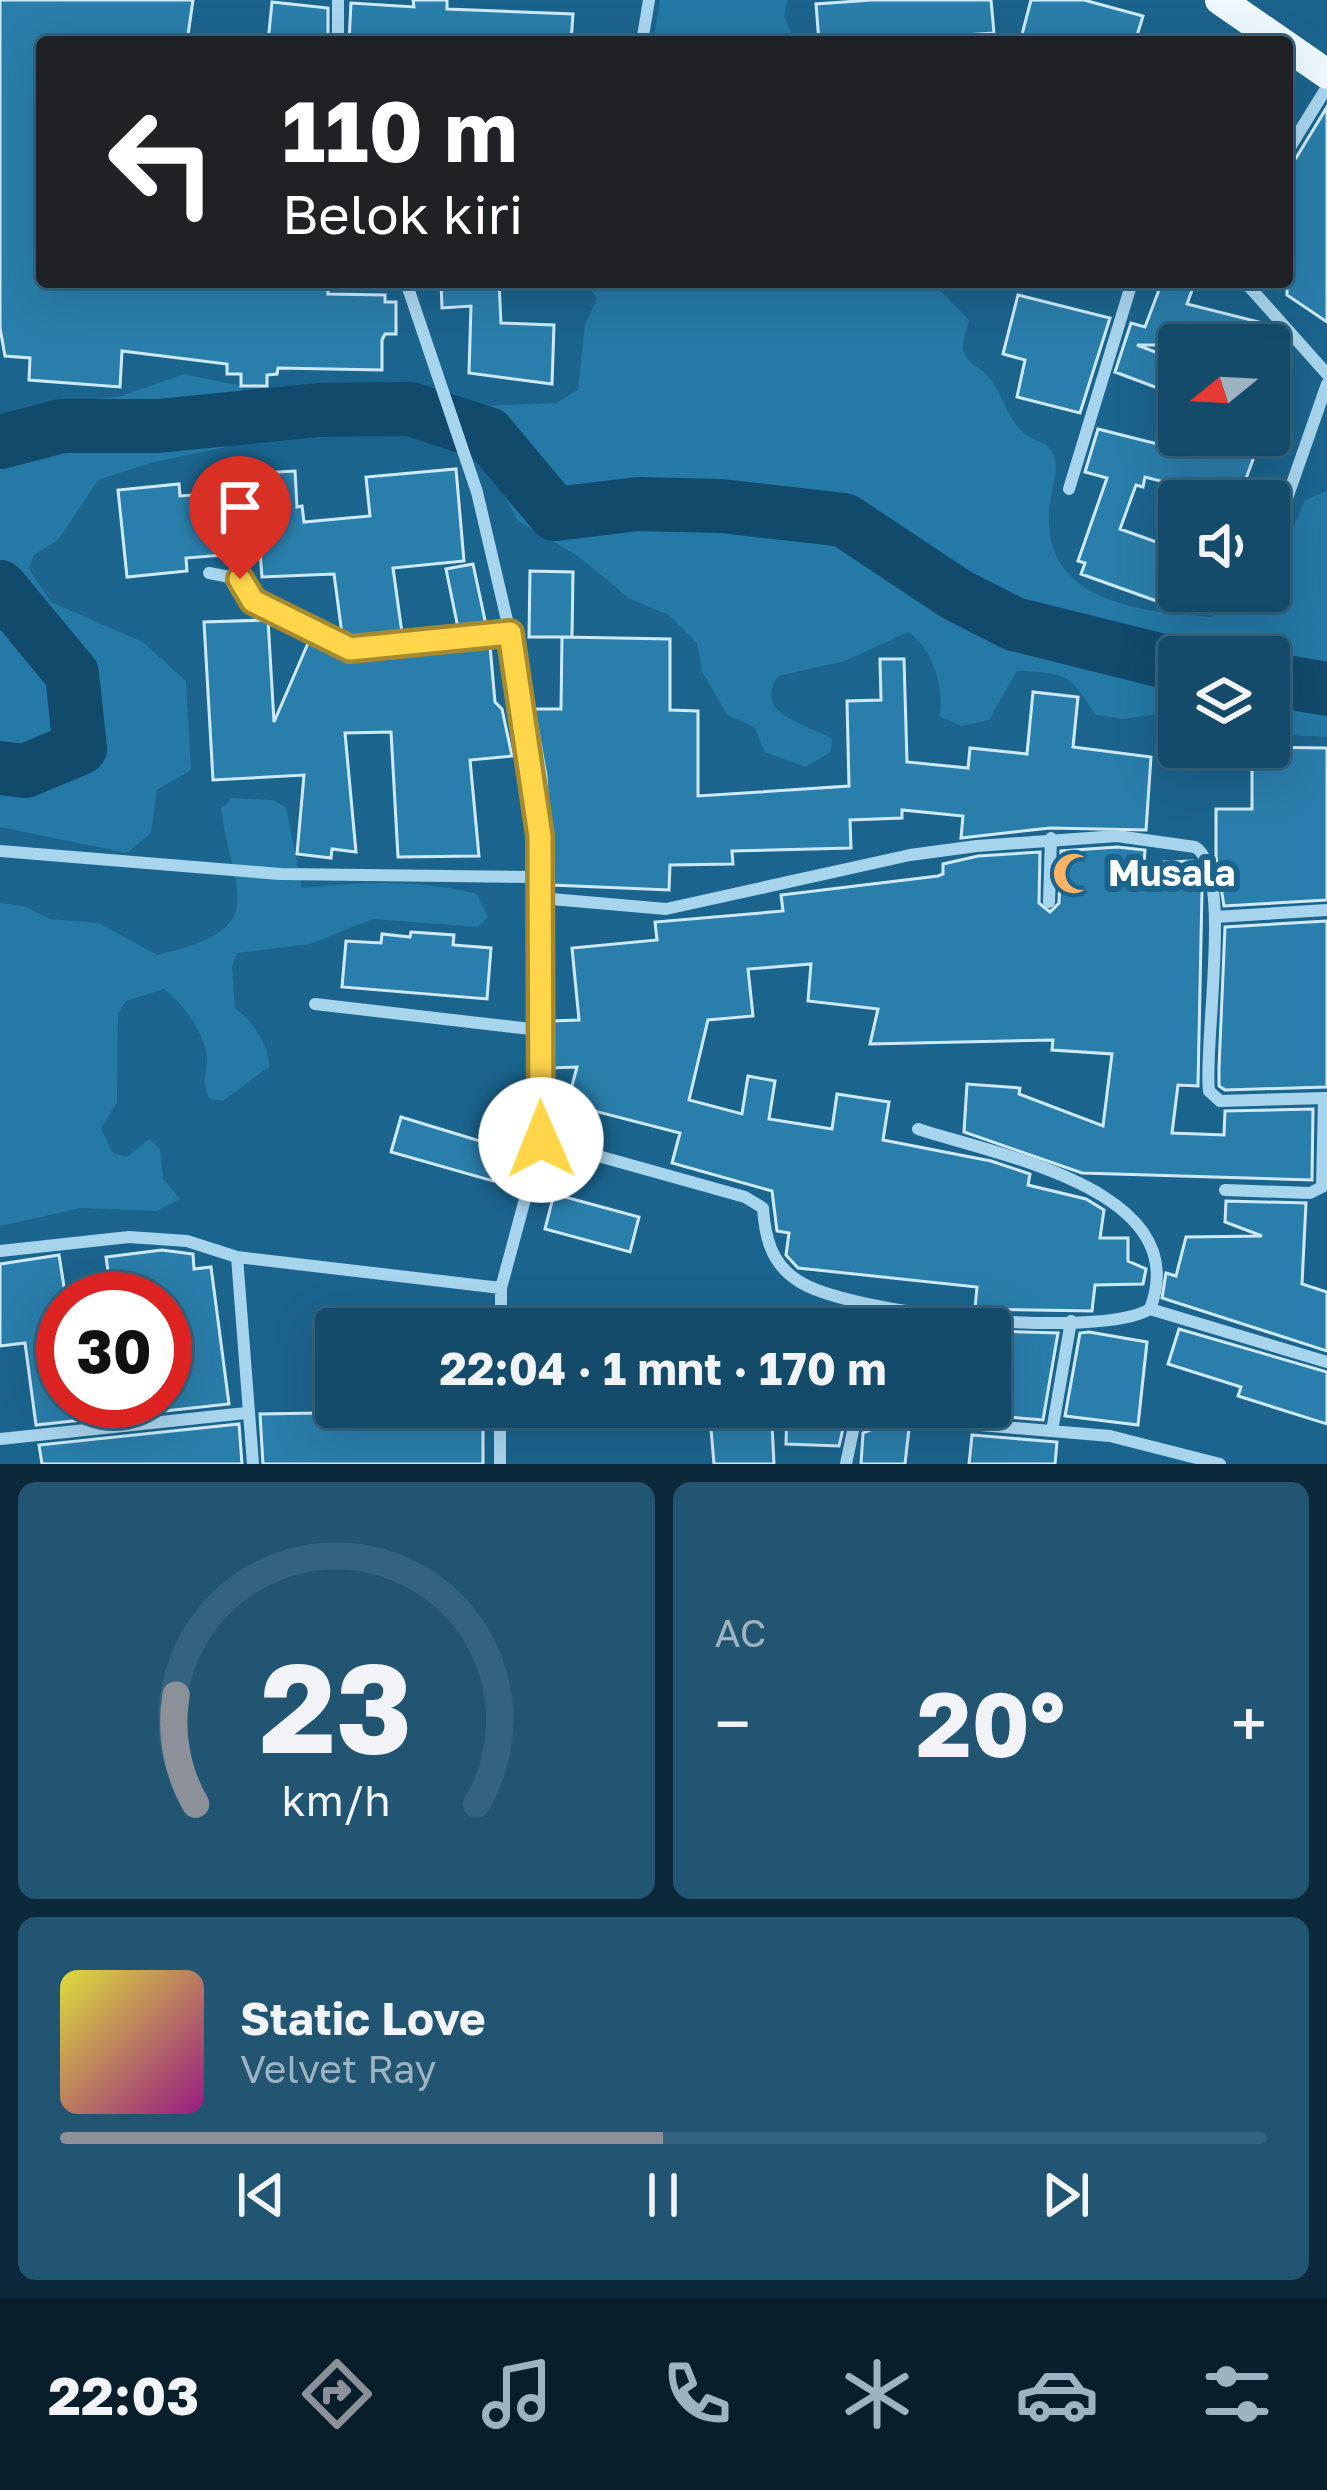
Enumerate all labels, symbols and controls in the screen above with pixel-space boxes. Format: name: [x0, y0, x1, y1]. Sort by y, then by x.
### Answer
text: 110 m: [282, 80, 518, 180]
icon: left: [84, 84, 240, 240]
text: Belok kiri: [282, 181, 523, 246]
north arrow: [1158, 324, 1290, 456]
map controls: [1158, 324, 1290, 768]
pin: [189, 456, 291, 579]
icon: arrive: [207, 474, 273, 540]
button: sound: [1158, 480, 1290, 612]
button: layers: [1158, 636, 1290, 768]
mosque icon: Musala: [1051, 850, 1097, 896]
place label: Musala: [1108, 851, 1235, 894]
position arrow: [478, 1077, 604, 1203]
speed limit sign: 30: [36, 1272, 192, 1428]
text: 22:04 · 1 mnt · 170 m: [439, 1341, 887, 1395]
text: AC: [715, 1609, 766, 1656]
text: 23: [260, 1631, 412, 1780]
text: 20°: [917, 1669, 1065, 1777]
text: −: [715, 1683, 751, 1763]
text: +: [1231, 1683, 1267, 1763]
text: km/h: [282, 1773, 391, 1824]
text: Static Love: [240, 1991, 486, 2045]
text: Velvet Ray: [240, 2045, 436, 2092]
icon: previous: [228, 2162, 294, 2228]
icon: pause: [630, 2162, 696, 2228]
icon: next: [1033, 2162, 1099, 2228]
icon: directions: [295, 2352, 379, 2436]
icon: music: [475, 2352, 559, 2436]
icon: phone: [655, 2352, 739, 2436]
icon: climate: [835, 2352, 919, 2436]
icon: car: [1015, 2352, 1099, 2436]
icon: filters: [1195, 2352, 1279, 2436]
text: 22:03: [48, 2362, 199, 2427]

